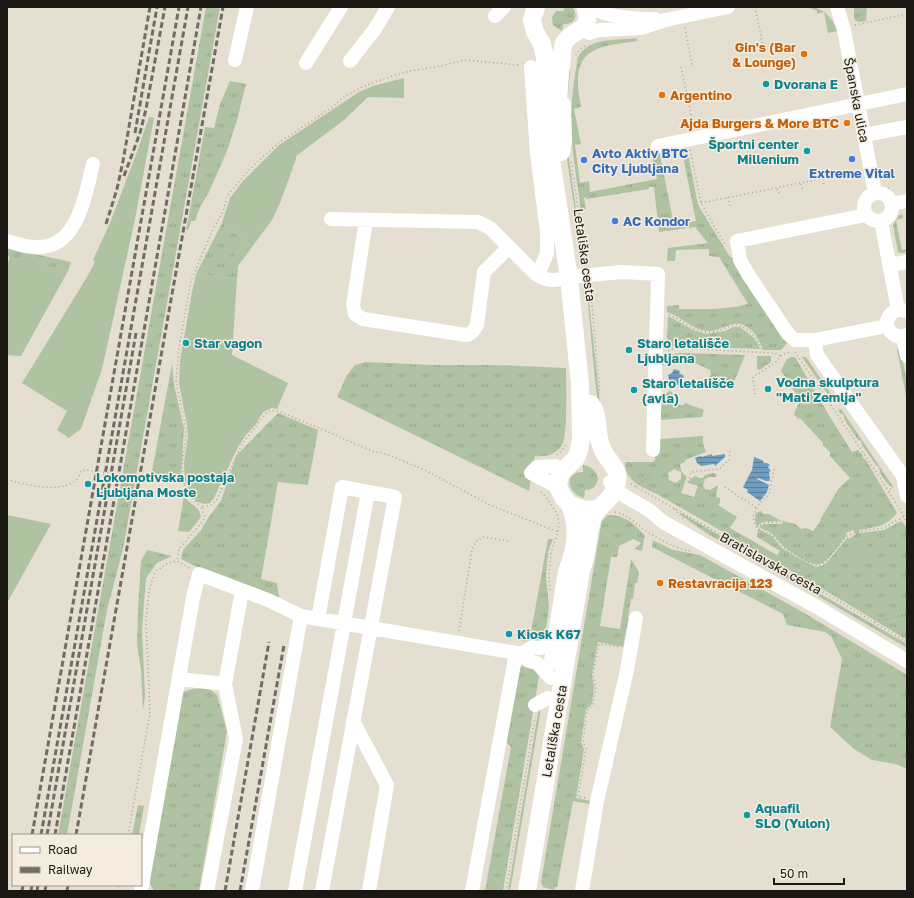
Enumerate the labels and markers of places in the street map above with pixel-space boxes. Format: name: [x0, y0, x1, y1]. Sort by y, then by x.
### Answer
place label: Gin's (Bar & Lounge): [732, 39, 796, 70]
marker: Gin's (Bar & Lounge): [799, 49, 809, 59]
place label: Dvorana E: [774, 76, 838, 92]
marker: Dvorana E: [761, 79, 771, 89]
place label: Argentino: [670, 87, 732, 103]
marker: Argentino: [657, 90, 667, 100]
place label: Ajda Burgers & More BTC: [680, 115, 839, 131]
marker: Ajda Burgers & More BTC: [842, 118, 852, 128]
place label: Športni center Millenium: [708, 136, 799, 167]
place label: Avto Aktiv BTC City Ljubljana: [592, 145, 688, 176]
marker: Športni center Millenium: [802, 146, 812, 156]
marker: Extreme Vital: [847, 154, 857, 164]
marker: Avto Aktiv BTC City Ljubljana: [579, 155, 589, 165]
place label: Extreme Vital: [809, 165, 896, 181]
place label: AC Kondor: [623, 213, 690, 229]
marker: AC Kondor: [610, 216, 620, 226]
place label: Star vagon: [194, 335, 262, 351]
place label: Staro letališče Ljubljana: [637, 335, 730, 366]
marker: Star vagon: [181, 338, 191, 348]
marker: Staro letališče Ljubljana: [624, 345, 634, 355]
place label: Vodna skulptura "Mati Zemlja": [776, 374, 880, 405]
place label: Staro letališče (avla): [642, 375, 735, 406]
marker: Vodna skulptura "Mati Zemlja": [763, 384, 773, 394]
marker: Staro letališče (avla): [629, 385, 639, 395]
place label: Lokomotivska postaja Ljubljana Moste: [96, 469, 235, 500]
marker: Lokomotivska postaja Ljubljana Moste: [83, 479, 93, 489]
place label: Restavracija 123: [668, 575, 772, 591]
marker: Restavracija 123: [655, 578, 665, 588]
place label: Kiosk K67: [517, 626, 581, 642]
marker: Kiosk K67: [504, 629, 514, 639]
place label: Aquafil SLO (Yulon): [755, 800, 830, 831]
marker: Aquafil SLO (Yulon): [742, 810, 752, 820]

